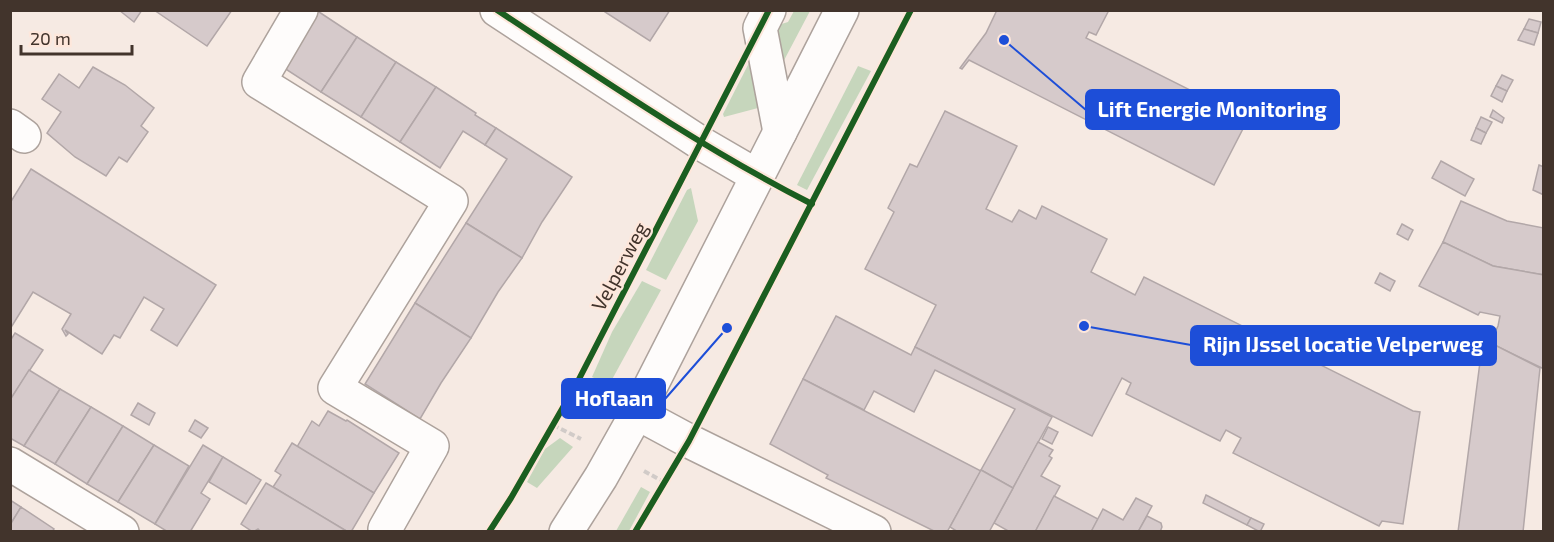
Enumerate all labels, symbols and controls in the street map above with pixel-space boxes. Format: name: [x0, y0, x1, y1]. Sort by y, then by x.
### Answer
scale bar: [21, 18, 132, 56]
text: 20 m: [30, 27, 71, 49]
callout: Lift Energie Monitoring: [1086, 90, 1339, 129]
text: Lift Energie Monitoring: [1097, 96, 1327, 121]
street label: Velperweg: [586, 218, 652, 314]
callout: Rijn IJssel locatie Velperweg: [1191, 326, 1496, 365]
text: Rijn IJssel locatie Velperweg: [1203, 331, 1483, 356]
callout: Hoflaan: [562, 379, 665, 418]
text: Hoflaan: [575, 385, 653, 410]

